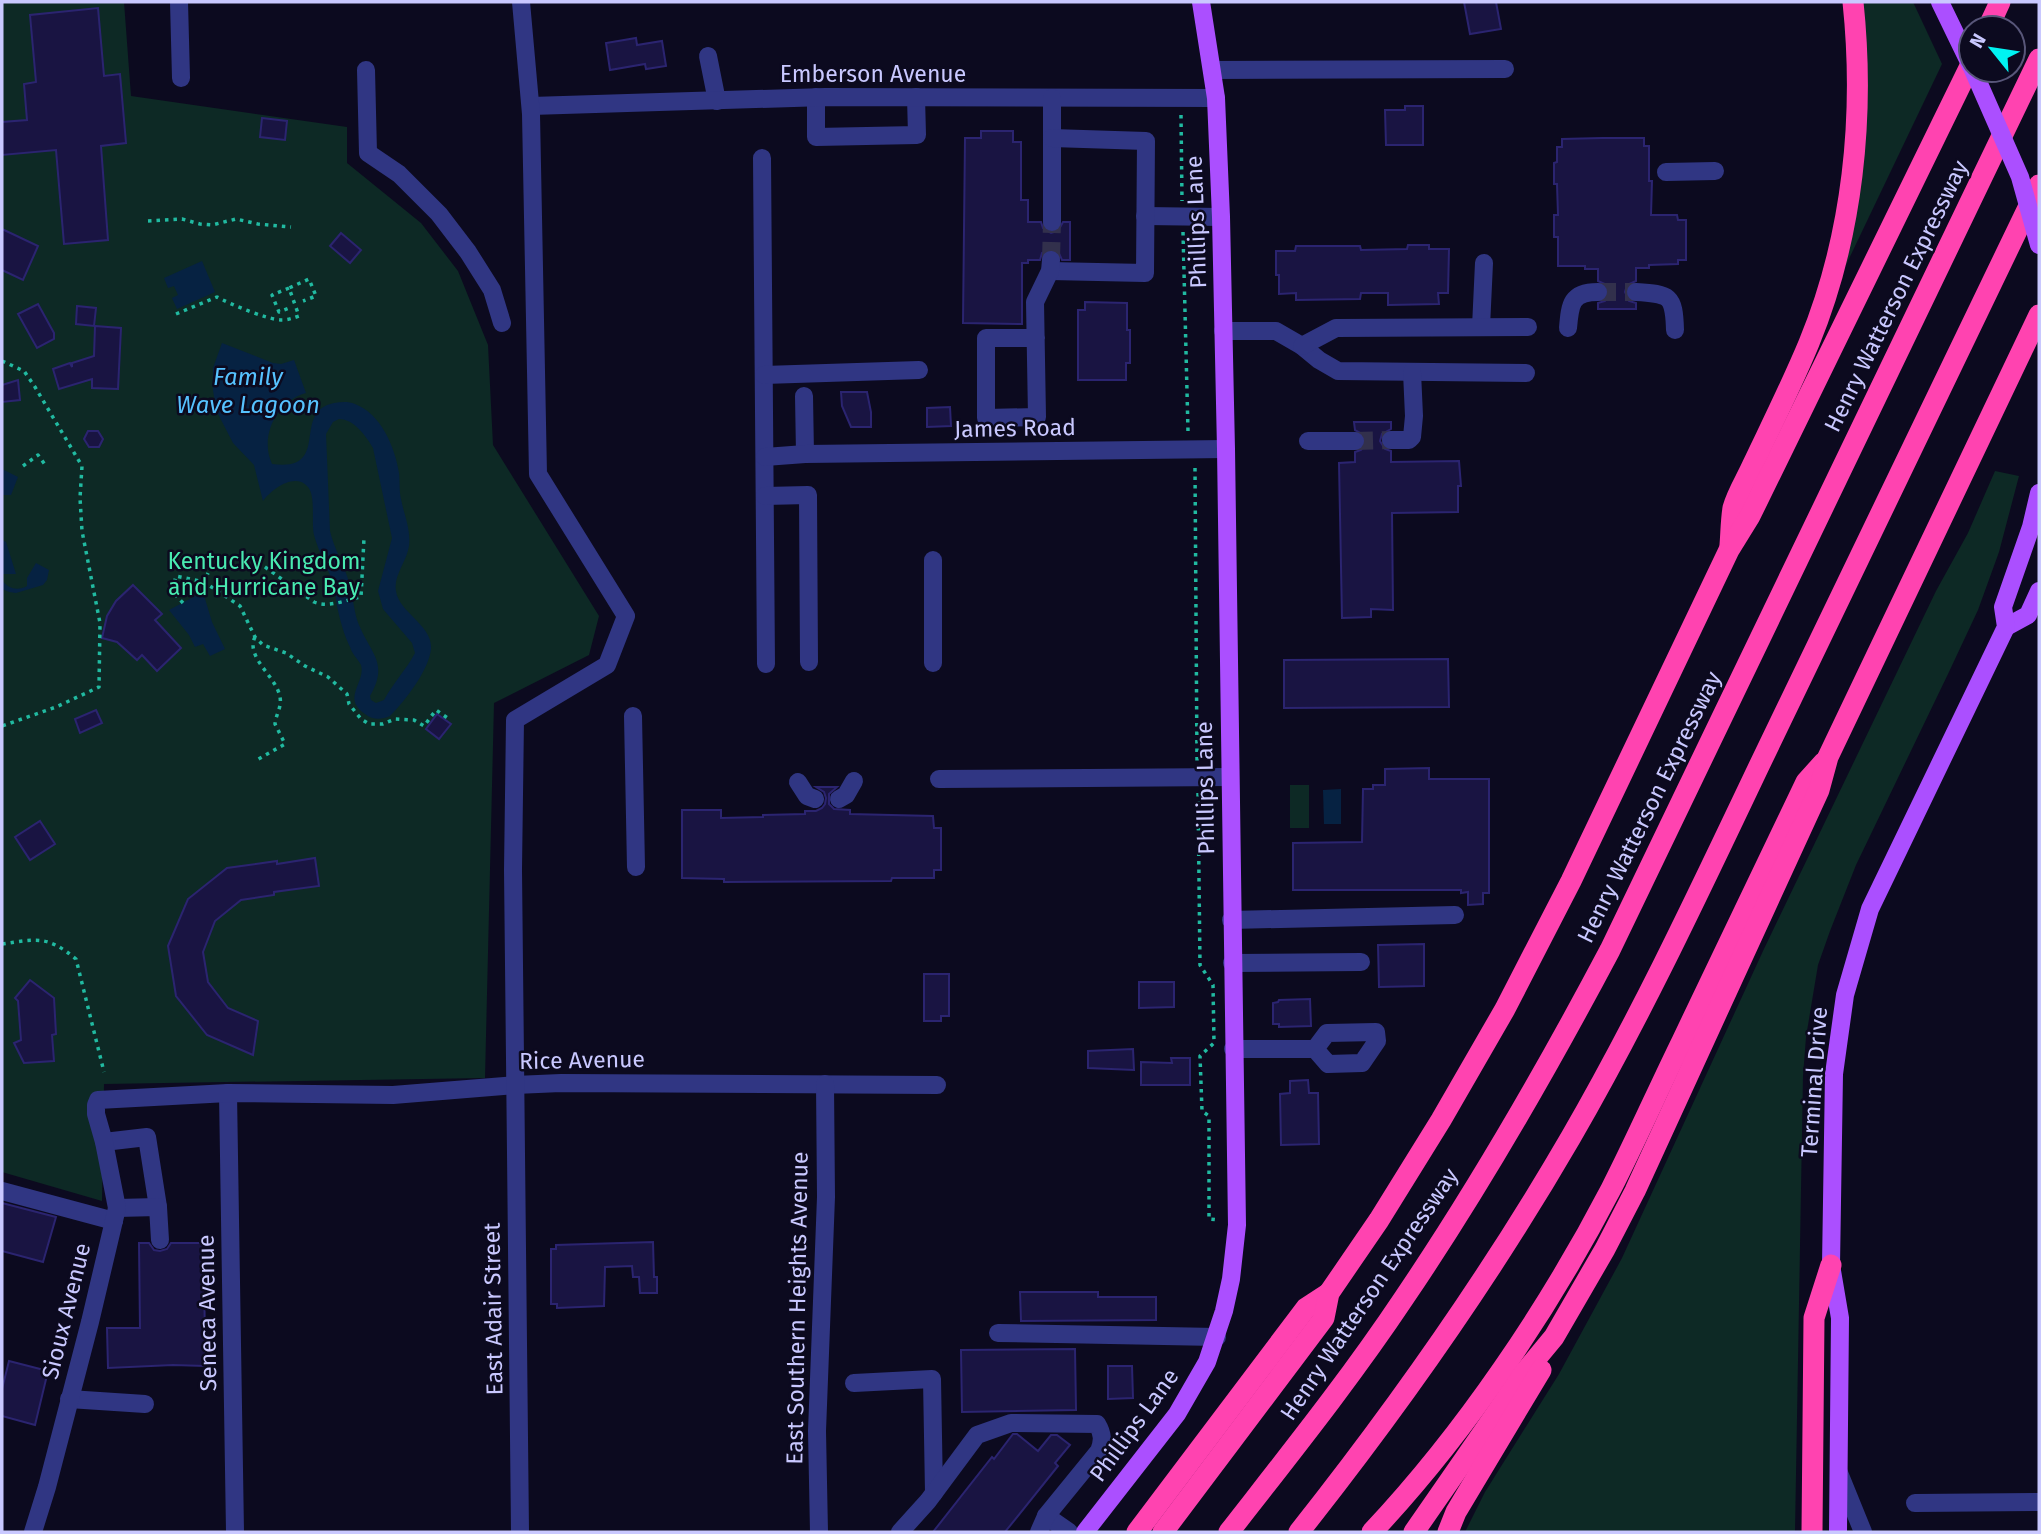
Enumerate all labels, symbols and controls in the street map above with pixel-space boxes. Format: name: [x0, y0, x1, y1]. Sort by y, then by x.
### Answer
north arrow: [1957, 14, 2027, 84]
text: N: [1965, 30, 1991, 52]
street label: Emberson Avenue: [780, 60, 966, 88]
street label: Phillips Lane: [1180, 155, 1212, 289]
street label: Henry Watterson Expressway: [1818, 155, 1974, 436]
water label: Family Wave Lagoon: [176, 363, 320, 419]
street label: James Road: [954, 413, 1076, 443]
park label: Kentucky Kingdom and Hurricane Bay: [167, 547, 361, 601]
street label: Henry Watterson Expressway: [1571, 666, 1727, 947]
street label: Phillips Lane: [1190, 721, 1220, 855]
street label: Terminal Drive: [1795, 1006, 1833, 1158]
street label: Rice Avenue: [519, 1045, 645, 1075]
street label: East Southern Heights Avenue: [780, 1151, 814, 1465]
street label: Henry Watterson Expressway: [1274, 1162, 1464, 1426]
street label: East Adair Street: [477, 1222, 509, 1396]
street label: Seneca Avenue: [192, 1234, 222, 1392]
street label: Sioux Avenue: [36, 1240, 96, 1382]
street label: Phillips Lane: [1084, 1363, 1184, 1487]

